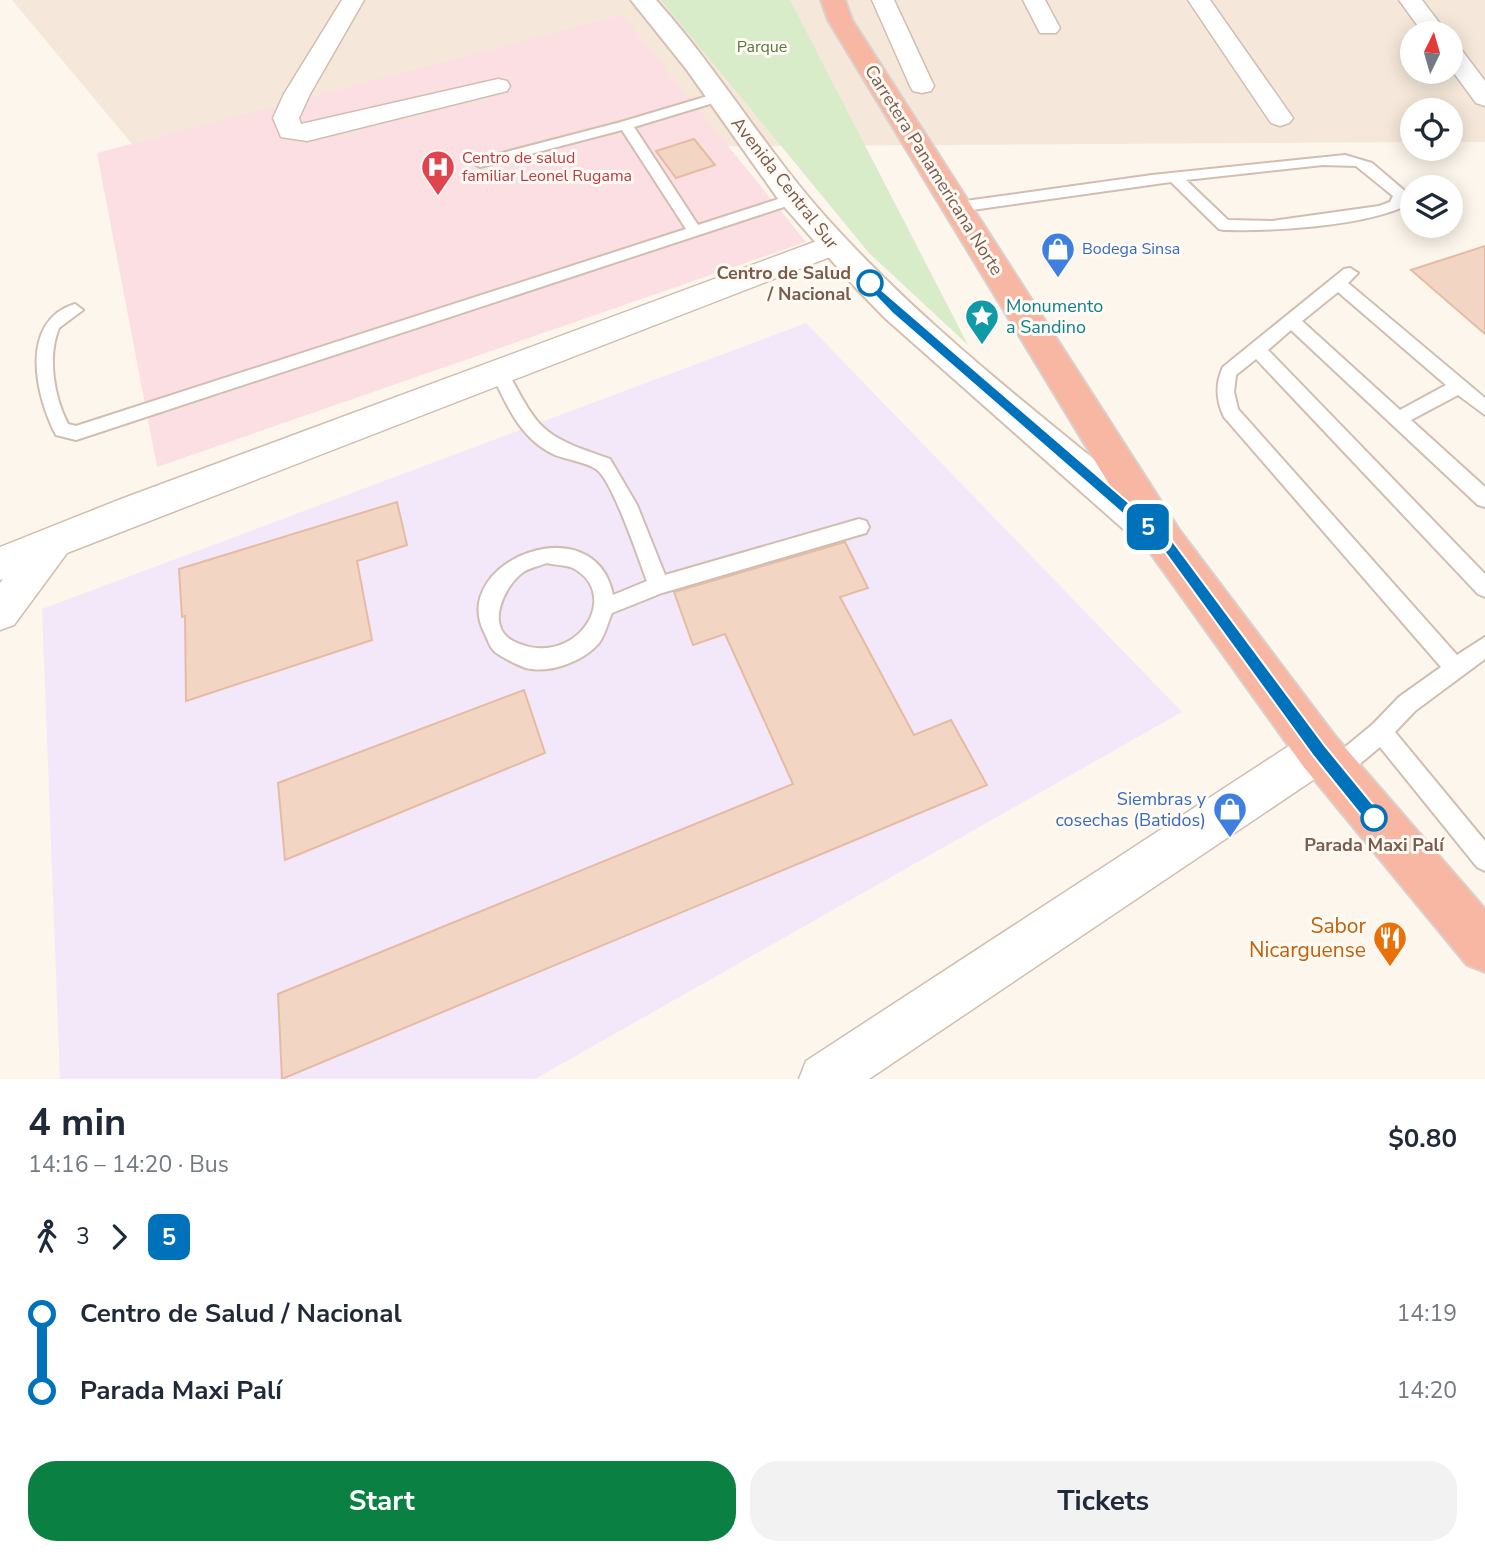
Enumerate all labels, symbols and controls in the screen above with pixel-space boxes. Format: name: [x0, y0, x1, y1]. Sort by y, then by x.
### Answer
north arrow: [1400, 21, 1463, 84]
map controls: [1400, 21, 1463, 238]
park label: Parque: [737, 36, 787, 58]
street label: Carretera Panamericana Norte: [859, 60, 1009, 280]
button: locate: [1400, 98, 1463, 161]
street label: Avenida Central Sur: [726, 112, 845, 254]
place label: Centro de salud familiar Leonel Rugama: [462, 147, 632, 187]
hospital icon: Centro de salud familiar Leonel Rugama: [419, 148, 457, 197]
button: layers: [1400, 175, 1463, 238]
shop icon: Bodega Sinsa: [1039, 230, 1077, 279]
place label: Bodega Sinsa: [1082, 238, 1180, 260]
place label: Centro de Salud / Nacional: [716, 261, 851, 306]
marker: Centro de Salud / Nacional: [857, 270, 883, 296]
place label: Monumento a Sandino: [1006, 294, 1103, 339]
place icon: Monumento a Sandino: [963, 297, 1001, 346]
line badge: 5: [1125, 504, 1171, 550]
text: 5: [1141, 511, 1155, 543]
place label: Siembras y cosechas (Batidos): [1055, 787, 1207, 832]
shop icon: Siembras y cosechas (Batidos): [1211, 790, 1249, 839]
marker: Parada Maxi Palí: [1361, 805, 1387, 831]
place label: Parada Maxi Palí: [1304, 833, 1445, 857]
place label: Sabor Nicarguense: [1249, 912, 1366, 964]
restaurant icon: Sabor Nicarguense: [1371, 919, 1409, 968]
text: 4 min: [28, 1097, 126, 1148]
text: $0.80: [1388, 1121, 1457, 1156]
text: 14:16 – 14:20 · Bus: [28, 1149, 229, 1180]
icon: walk: [28, 1218, 66, 1256]
icon: forward: [100, 1218, 138, 1256]
text: 3: [76, 1221, 90, 1252]
text: 5: [162, 1221, 176, 1253]
text: Centro de Salud / Nacional: [80, 1296, 402, 1331]
text: 14:19: [1397, 1298, 1457, 1329]
text: Parada Maxi Palí: [80, 1373, 282, 1408]
text: 14:20: [1397, 1375, 1457, 1406]
button: Start: [28, 1461, 736, 1541]
button: Tickets: [750, 1461, 1457, 1541]

